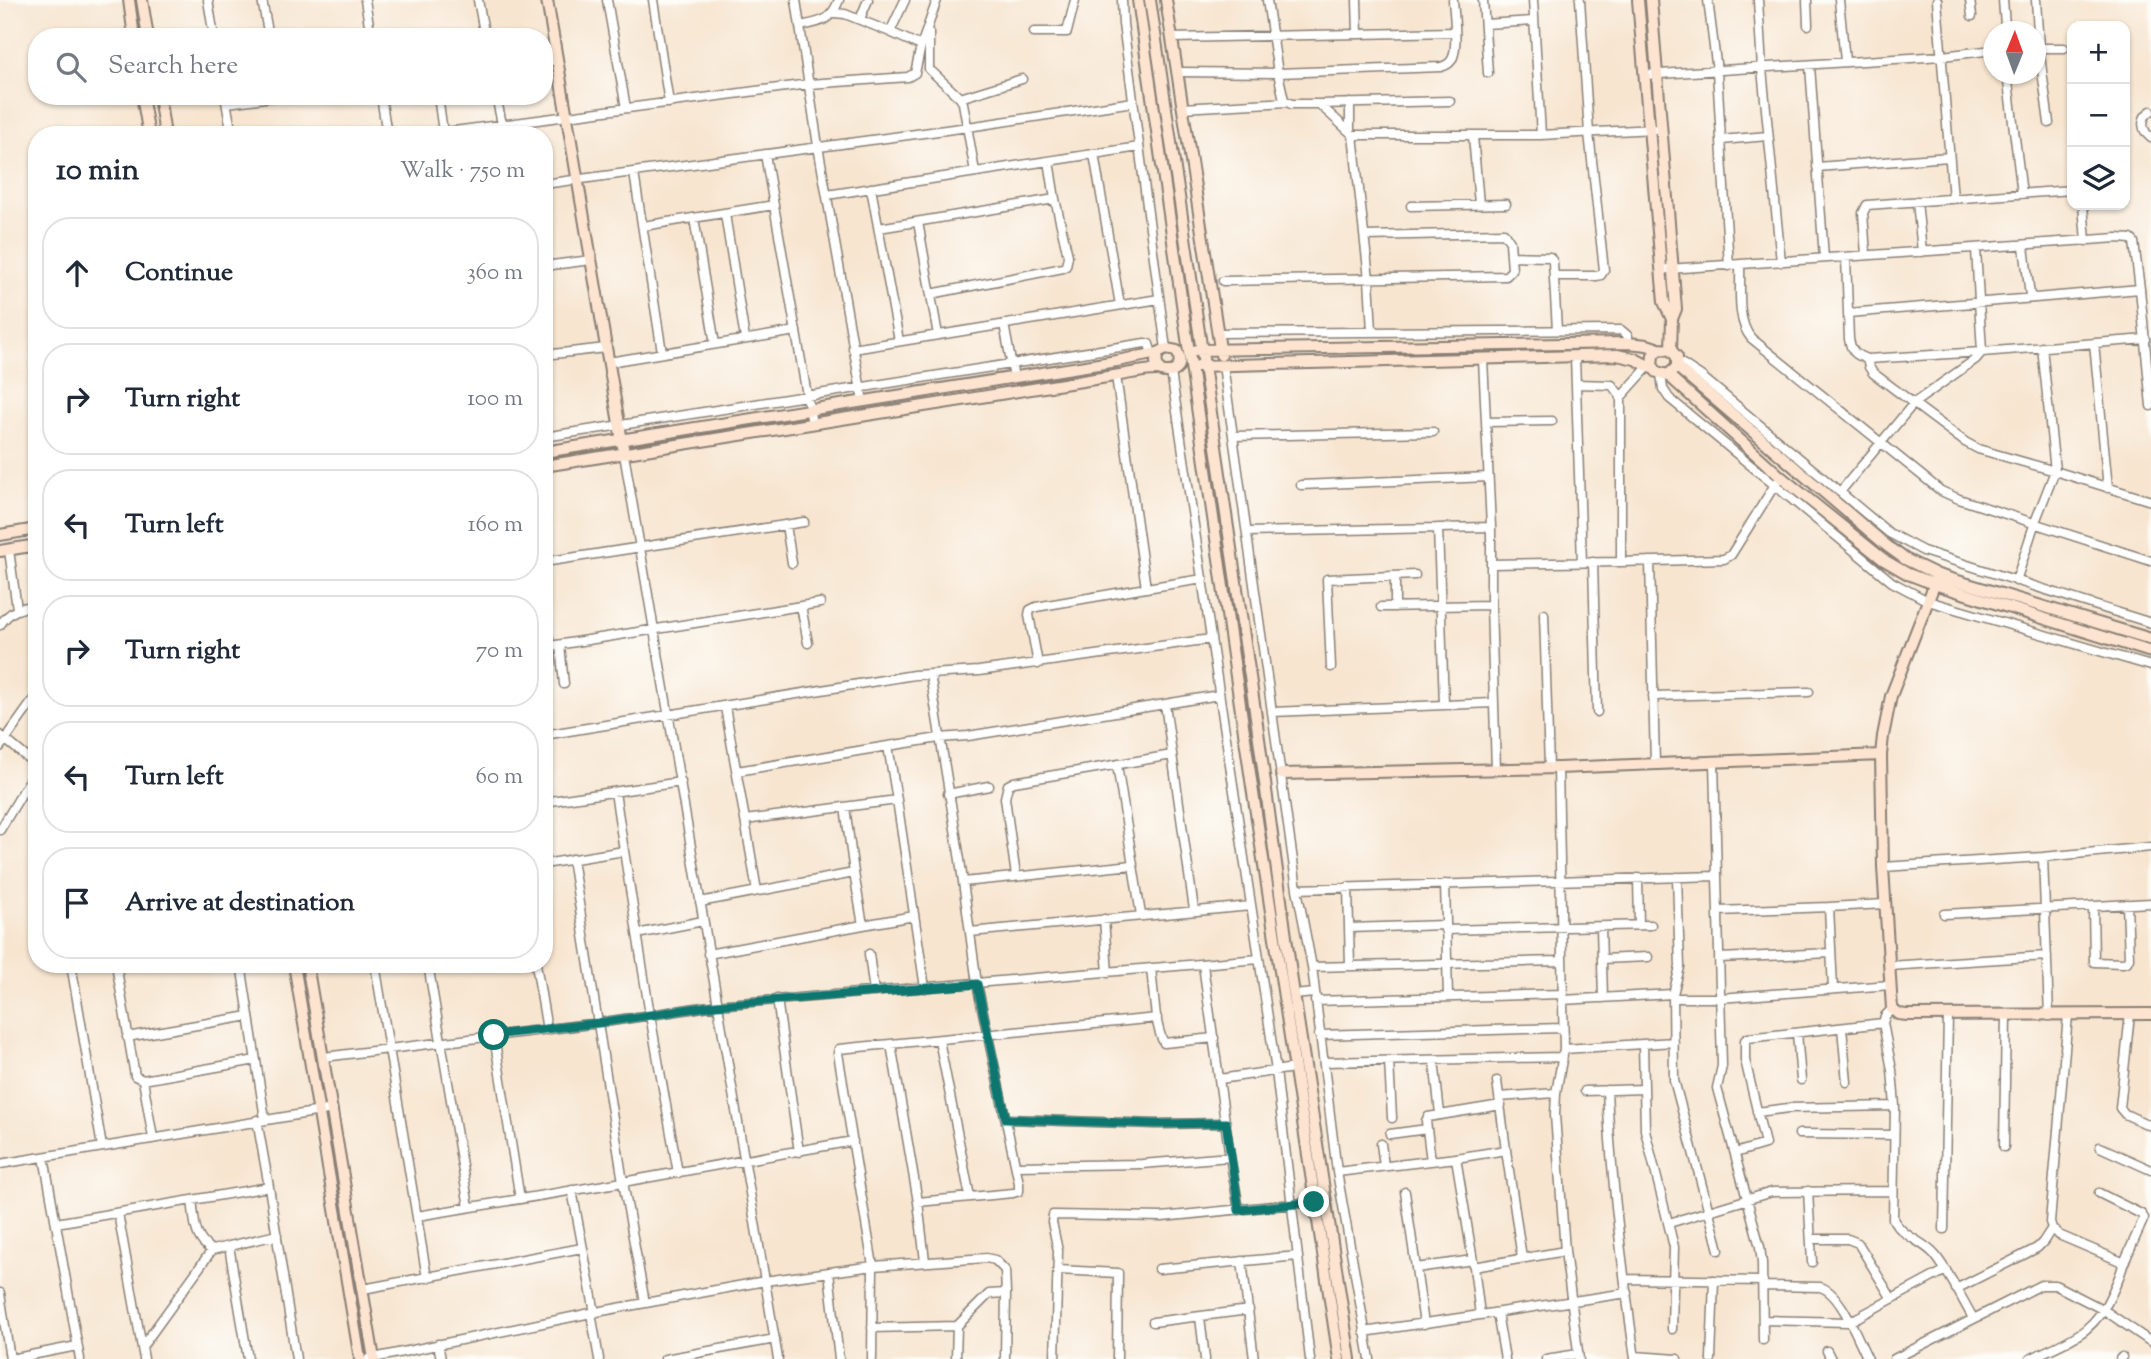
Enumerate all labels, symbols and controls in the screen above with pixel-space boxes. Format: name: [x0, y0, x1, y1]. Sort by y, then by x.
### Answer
north arrow: [1983, 21, 2046, 84]
map controls: [2067, 21, 2130, 210]
button: +: [2067, 21, 2130, 84]
search box: [28, 28, 553, 105]
icon: search: [52, 48, 90, 86]
text: Search here: [108, 48, 238, 85]
button: −: [2067, 84, 2130, 147]
button: layers: [2067, 147, 2130, 210]
text: 10 min: [56, 150, 139, 193]
text: Walk · 750 m: [400, 155, 525, 188]
icon: ahead: [58, 254, 96, 292]
text: Continue: [125, 255, 233, 292]
text: 360 m: [466, 257, 523, 290]
icon: right: [58, 380, 96, 418]
text: Turn right: [125, 381, 240, 418]
text: 100 m: [467, 383, 523, 416]
icon: left: [58, 506, 96, 544]
text: Turn left: [125, 507, 224, 544]
text: 160 m: [468, 509, 523, 542]
icon: right: [58, 632, 96, 670]
text: Turn right: [125, 633, 240, 670]
text: 70 m: [476, 635, 523, 668]
icon: left: [58, 758, 96, 796]
text: Turn left: [125, 759, 224, 796]
text: 60 m: [475, 761, 523, 794]
icon: arrive: [58, 884, 96, 922]
text: Arrive at destination: [125, 885, 355, 922]
route start: [478, 1019, 509, 1050]
route end: [1298, 1186, 1329, 1217]

